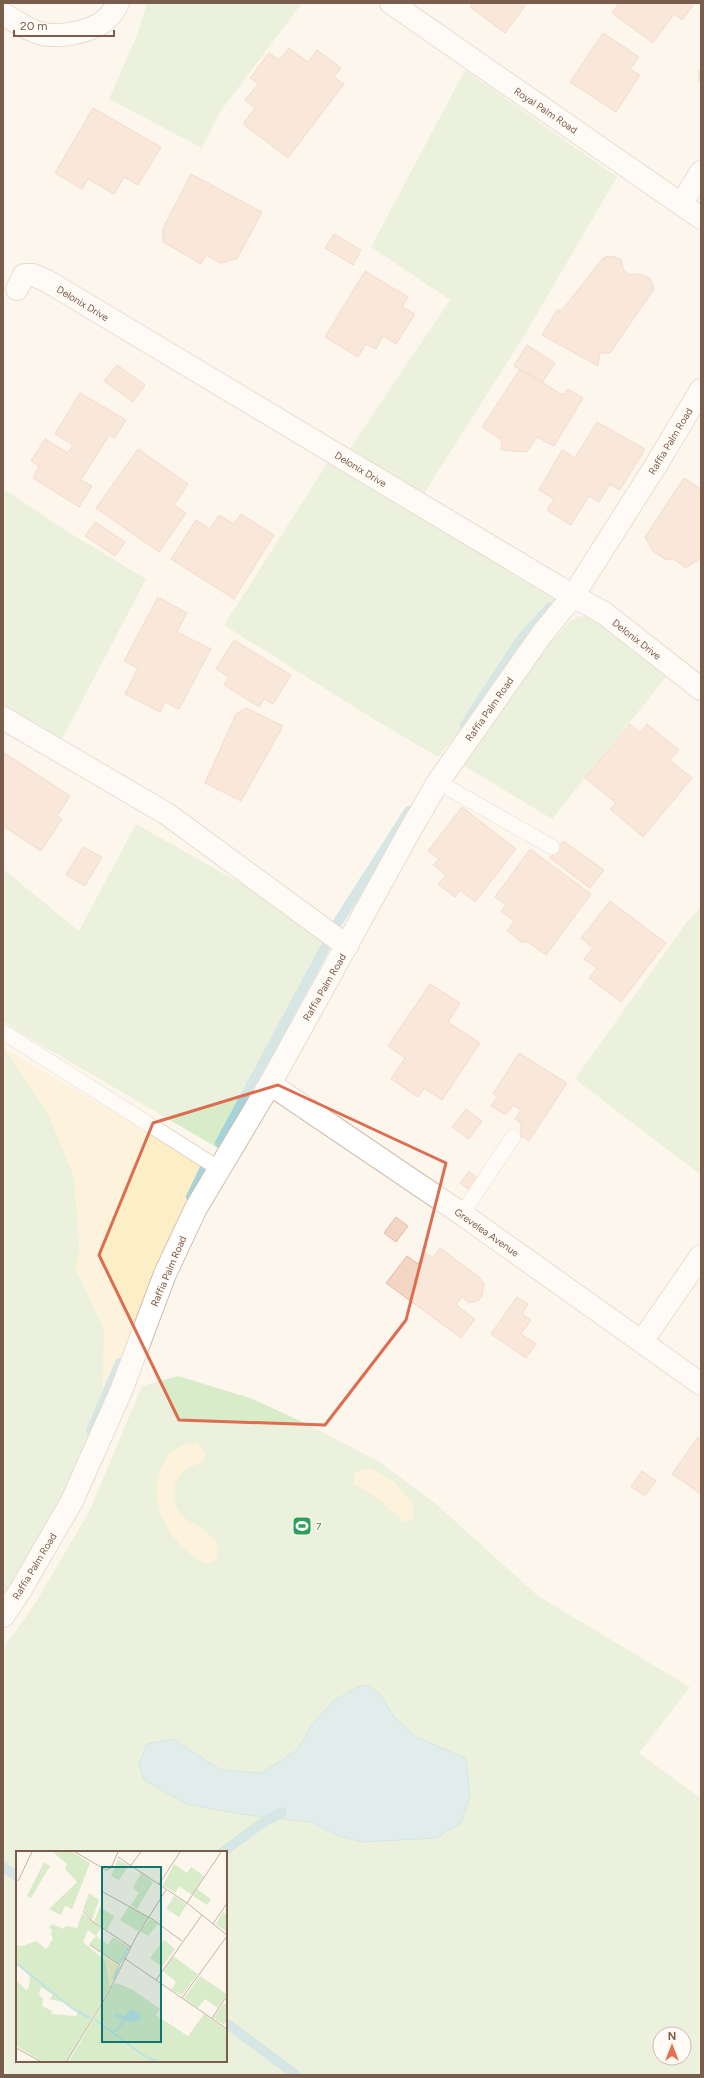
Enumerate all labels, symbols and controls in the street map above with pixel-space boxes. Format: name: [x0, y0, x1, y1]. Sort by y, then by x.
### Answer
scale bar: [14, 12, 114, 38]
text: 20 m: [20, 19, 48, 33]
street label: Royal Palm Road: [511, 84, 580, 137]
street label: Delonix Drive: [54, 283, 112, 324]
street label: Raffia Palm Road: [645, 405, 696, 477]
street label: Delonix Drive: [332, 449, 390, 490]
street label: Delonix Drive: [610, 616, 664, 663]
street label: Raffia Palm Road: [462, 674, 516, 744]
street label: Raffia Palm Road: [300, 951, 349, 1023]
street label: Grevelea Avenue: [452, 1205, 522, 1260]
street label: Raffia Palm Road: [148, 1234, 189, 1309]
sports icon: 7: [291, 1515, 313, 1537]
place label: 7: [316, 1520, 322, 1533]
street label: Raffia Palm Road: [9, 1530, 60, 1602]
inset map: [16, 1851, 227, 2062]
north arrow: [652, 2026, 692, 2066]
text: N: [668, 2030, 676, 2043]

